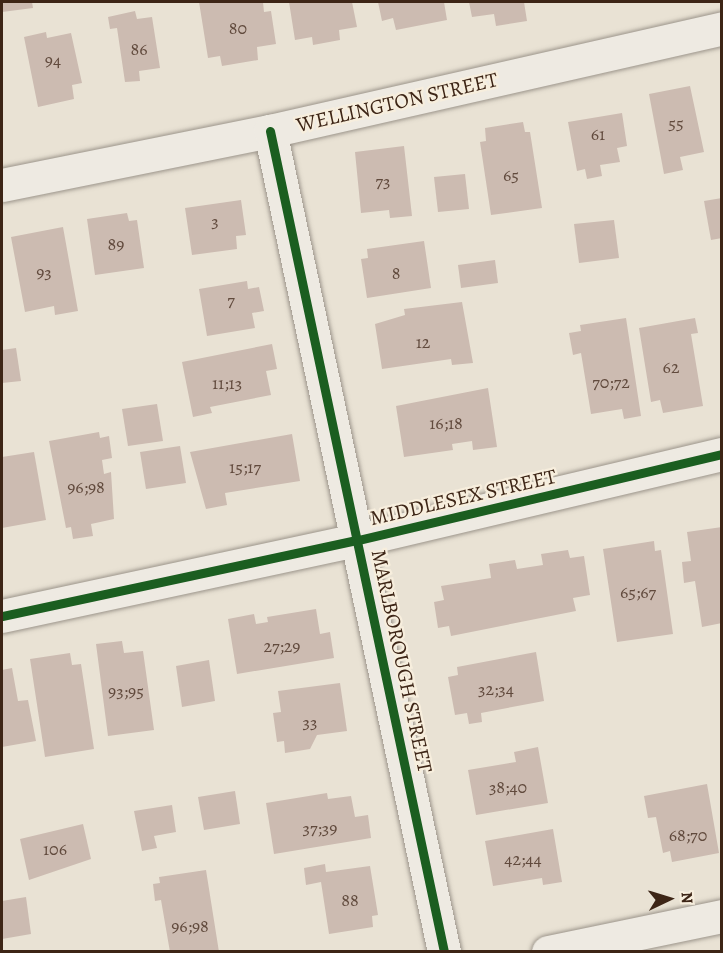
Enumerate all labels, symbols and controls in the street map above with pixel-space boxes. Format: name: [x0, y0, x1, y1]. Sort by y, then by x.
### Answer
house number: 80: [229, 17, 247, 39]
house number: 86: [130, 38, 148, 60]
house number: 94: [45, 49, 61, 71]
street label: WELLINGTON STREET: [294, 67, 500, 137]
house number: 55: [668, 112, 684, 134]
house number: 61: [591, 123, 605, 145]
house number: 65: [503, 164, 519, 186]
house number: 73: [375, 170, 391, 192]
house number: 3: [211, 210, 219, 232]
house number: 89: [108, 233, 124, 255]
house number: 93: [36, 261, 52, 283]
house number: 8: [392, 262, 400, 284]
house number: 7: [227, 289, 235, 311]
house number: 12: [416, 331, 430, 353]
house number: 62: [663, 356, 679, 378]
house number: 70;72: [592, 371, 630, 393]
house number: 11;13: [212, 372, 242, 394]
house number: 16;18: [429, 412, 463, 434]
house number: 15;17: [229, 456, 261, 478]
street label: MIDDLESEX STREET: [367, 463, 559, 531]
house number: 96;98: [67, 476, 105, 498]
street label: MARLBOROUGH STREET: [366, 547, 438, 775]
house number: 65;67: [620, 581, 656, 603]
house number: 27;29: [263, 635, 301, 657]
house number: 32;34: [478, 678, 514, 700]
house number: 93;95: [108, 680, 144, 702]
house number: 33: [303, 711, 317, 733]
house number: 38;40: [489, 776, 527, 798]
house number: 37;39: [302, 817, 338, 839]
house number: 68;70: [669, 824, 707, 846]
house number: 106: [43, 838, 67, 860]
house number: 42;44: [504, 848, 542, 870]
north arrow: [639, 869, 699, 929]
house number: 88: [341, 889, 359, 911]
text: N: [676, 891, 698, 904]
house number: 96;98: [171, 915, 209, 937]

